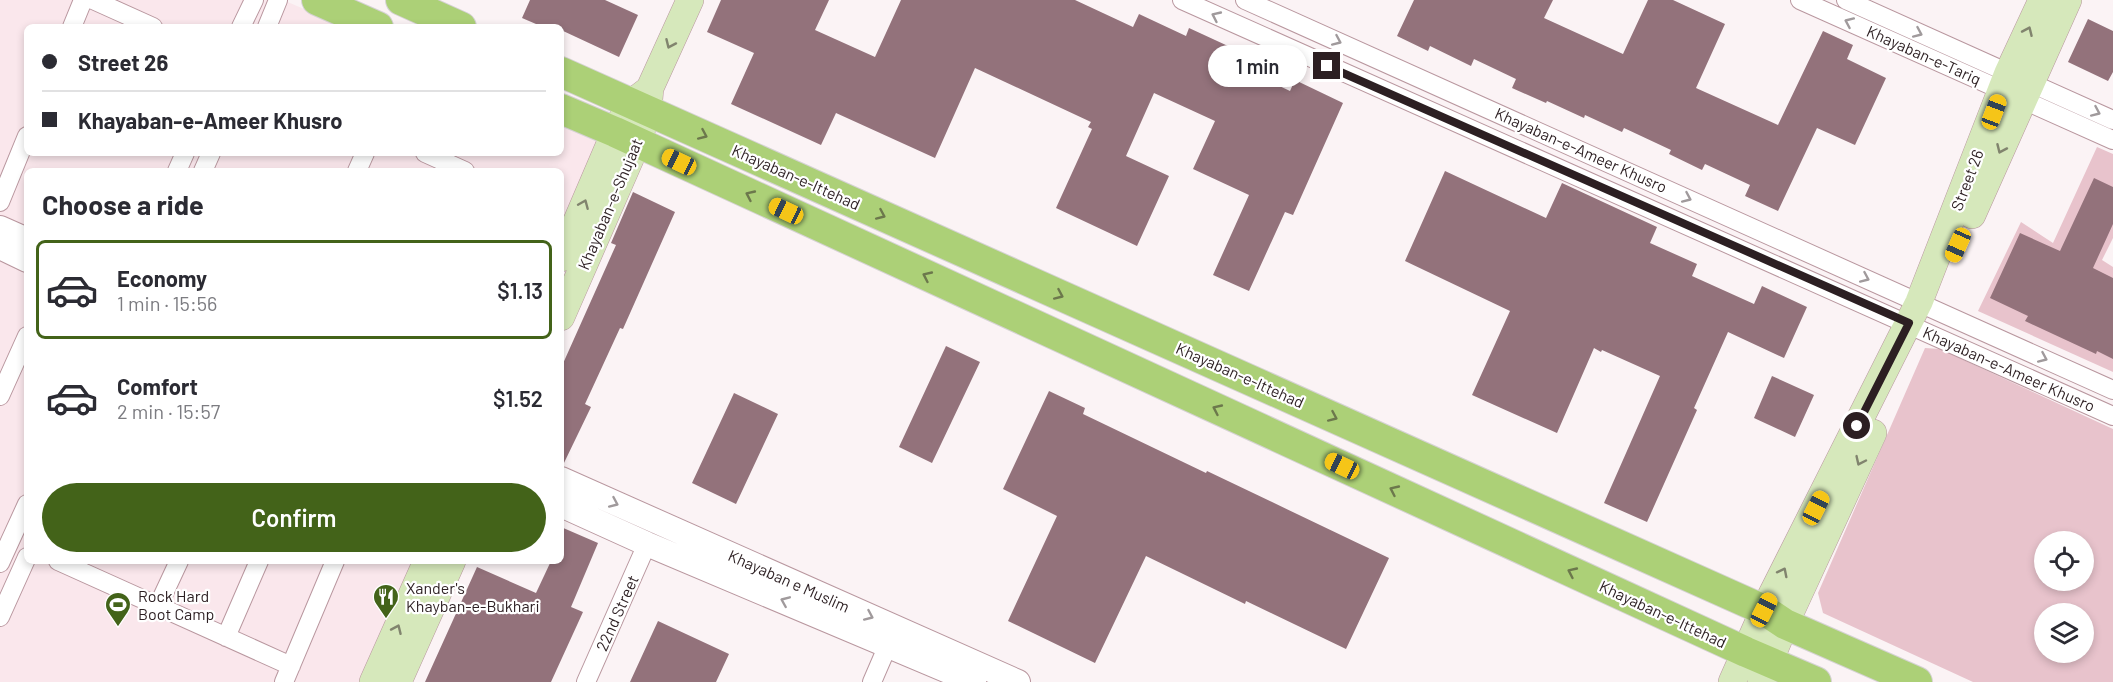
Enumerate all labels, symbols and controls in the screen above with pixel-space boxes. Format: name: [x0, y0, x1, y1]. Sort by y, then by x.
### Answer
one-way arrow: [1211, 11, 1222, 23]
one-way arrow: [1844, 17, 1855, 29]
street label: Khayaban-e-Tariq: [1864, 21, 1984, 88]
one-way arrow: [1912, 25, 1923, 37]
one-way arrow: [2020, 26, 2032, 37]
one-way arrow: [1331, 34, 1342, 46]
one-way arrow: [666, 38, 678, 49]
callout: 1 min: [1207, 45, 1306, 87]
text: Street 26: [78, 49, 168, 75]
route end: [1313, 52, 1340, 79]
text: 1 min: [1236, 54, 1279, 78]
car: [1979, 92, 2009, 132]
street label: Khayaban-e-Ameer Khusro: [1492, 103, 1670, 196]
one-way arrow: [2090, 105, 2101, 117]
text: Khayaban-e-Ameer Khusro: [78, 107, 342, 133]
one-way arrow: [697, 128, 708, 140]
street label: Khayaban-e-Shujaat: [573, 135, 646, 272]
street label: Khayaban-e-Ittehad: [729, 140, 863, 213]
one-way arrow: [1996, 143, 2008, 154]
car: [659, 146, 699, 178]
street label: Street 26: [1946, 147, 1987, 213]
text: Choose a ride: [42, 188, 204, 220]
one-way arrow: [746, 190, 757, 202]
one-way arrow: [1681, 191, 1692, 203]
car: [766, 195, 806, 227]
one-way arrow: [577, 200, 589, 211]
one-way arrow: [875, 208, 886, 220]
car: [1942, 225, 1974, 265]
icon: car: [45, 263, 99, 317]
text: Economy: [117, 265, 207, 291]
one-way arrow: [923, 271, 934, 283]
one-way arrow: [1859, 271, 1870, 283]
text: $1.13: [497, 277, 543, 303]
one-way arrow: [1053, 287, 1064, 299]
text: 1 min · 15:56: [117, 291, 217, 315]
street label: Khayaban-e-Ameer Khusro: [1920, 322, 2098, 415]
street label: Khayaban-e-Ittehad: [1173, 338, 1307, 411]
one-way arrow: [2037, 351, 2048, 363]
icon: car: [45, 371, 99, 425]
text: Comfort: [117, 373, 198, 399]
text: $1.52: [493, 385, 543, 411]
text: 2 min · 15:57: [117, 399, 220, 423]
one-way arrow: [1213, 404, 1224, 416]
one-way arrow: [1327, 410, 1338, 422]
route start: [1843, 412, 1870, 439]
car: [1322, 450, 1362, 482]
one-way arrow: [1856, 455, 1868, 466]
button: Confirm: [42, 483, 546, 552]
one-way arrow: [1390, 486, 1401, 498]
car: [1800, 488, 1832, 528]
one-way arrow: [608, 496, 619, 508]
map controls: [2034, 531, 2094, 663]
button: locate: [2034, 531, 2094, 591]
street label: Khayaban e Muslim: [725, 545, 853, 616]
one-way arrow: [1567, 567, 1578, 579]
one-way arrow: [1776, 567, 1788, 578]
street label: 22nd Street: [591, 572, 642, 654]
street label: Khayaban-e-Ittehad: [1597, 576, 1730, 651]
place label: Xander's Khayban-e-Bukhari: [406, 578, 540, 615]
restaurant icon: Xander's Khayban-e-Bukhari: [371, 582, 401, 620]
place label: Rock Hard Boot Camp: [138, 586, 214, 623]
sports icon: Rock Hard Boot Camp: [103, 590, 133, 628]
car: [1748, 590, 1780, 630]
one-way arrow: [780, 596, 791, 608]
button: layers: [2034, 603, 2094, 663]
one-way arrow: [863, 609, 874, 621]
one-way arrow: [389, 624, 401, 635]

